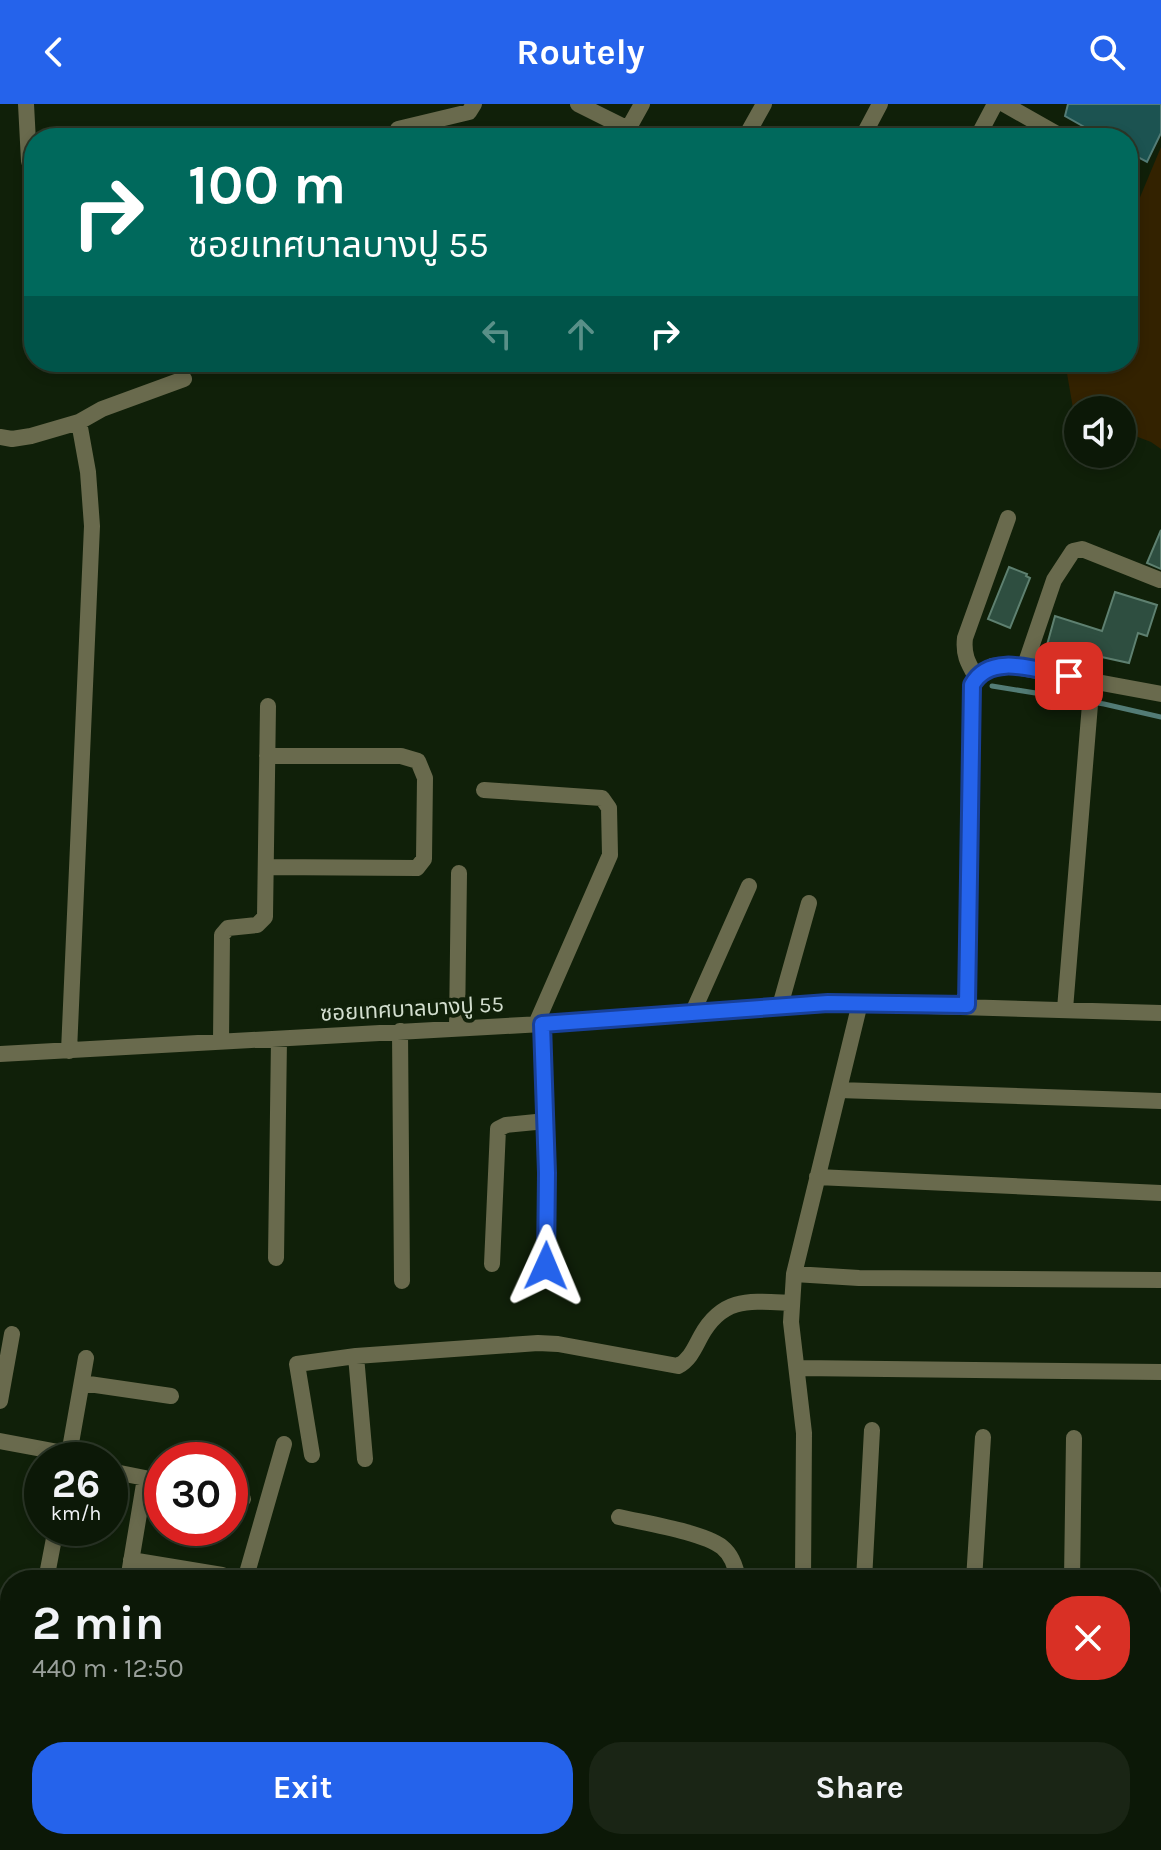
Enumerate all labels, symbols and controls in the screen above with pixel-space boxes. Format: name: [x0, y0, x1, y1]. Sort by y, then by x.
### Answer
icon: back: [32, 30, 76, 74]
icon: search: [1085, 30, 1129, 74]
text: Routely: [516, 31, 645, 73]
text: 100 m: [188, 152, 346, 217]
icon: right: [56, 160, 160, 264]
text: ซอยเทศบาลบางปู 55: [188, 224, 489, 266]
icon: left: [475, 312, 519, 356]
icon: ahead: [559, 312, 603, 356]
icon: right: [643, 312, 687, 356]
map controls: [1064, 396, 1136, 468]
button: sound: [1064, 396, 1136, 468]
pin: [1035, 642, 1103, 710]
icon: arrive: [1047, 654, 1091, 698]
street label: ซอยเทศบาลบางปู 55: [320, 991, 504, 1027]
position arrow: [504, 1224, 588, 1308]
speed limit sign: 30: [144, 1442, 248, 1546]
text: 26: [52, 1460, 100, 1507]
text: km/h: [51, 1502, 101, 1525]
text: 2 min: [32, 1595, 164, 1651]
button: close: [1046, 1596, 1130, 1680]
text: 440 m · 12:50: [32, 1653, 184, 1684]
button: Exit: [32, 1742, 573, 1834]
button: Share: [589, 1742, 1130, 1834]

